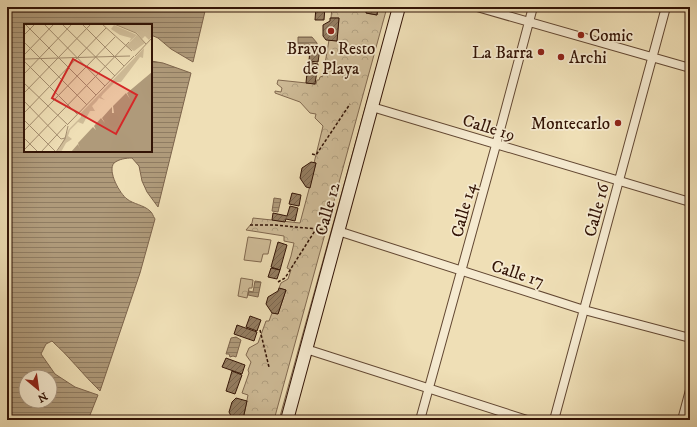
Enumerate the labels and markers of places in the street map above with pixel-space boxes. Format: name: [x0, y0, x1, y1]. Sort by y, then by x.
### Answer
place label: Comic: [589, 25, 633, 47]
marker: Bravo . Resto de Playa: [326, 26, 336, 36]
marker: Comic: [576, 30, 586, 40]
place label: Bravo . Resto de Playa: [287, 38, 375, 80]
place label: La Barra: [472, 42, 534, 64]
marker: La Barra: [536, 47, 546, 57]
place label: Archi: [569, 47, 607, 69]
marker: Archi: [556, 52, 566, 62]
place label: Montecarlo: [531, 113, 610, 135]
marker: Montecarlo: [613, 118, 623, 128]

